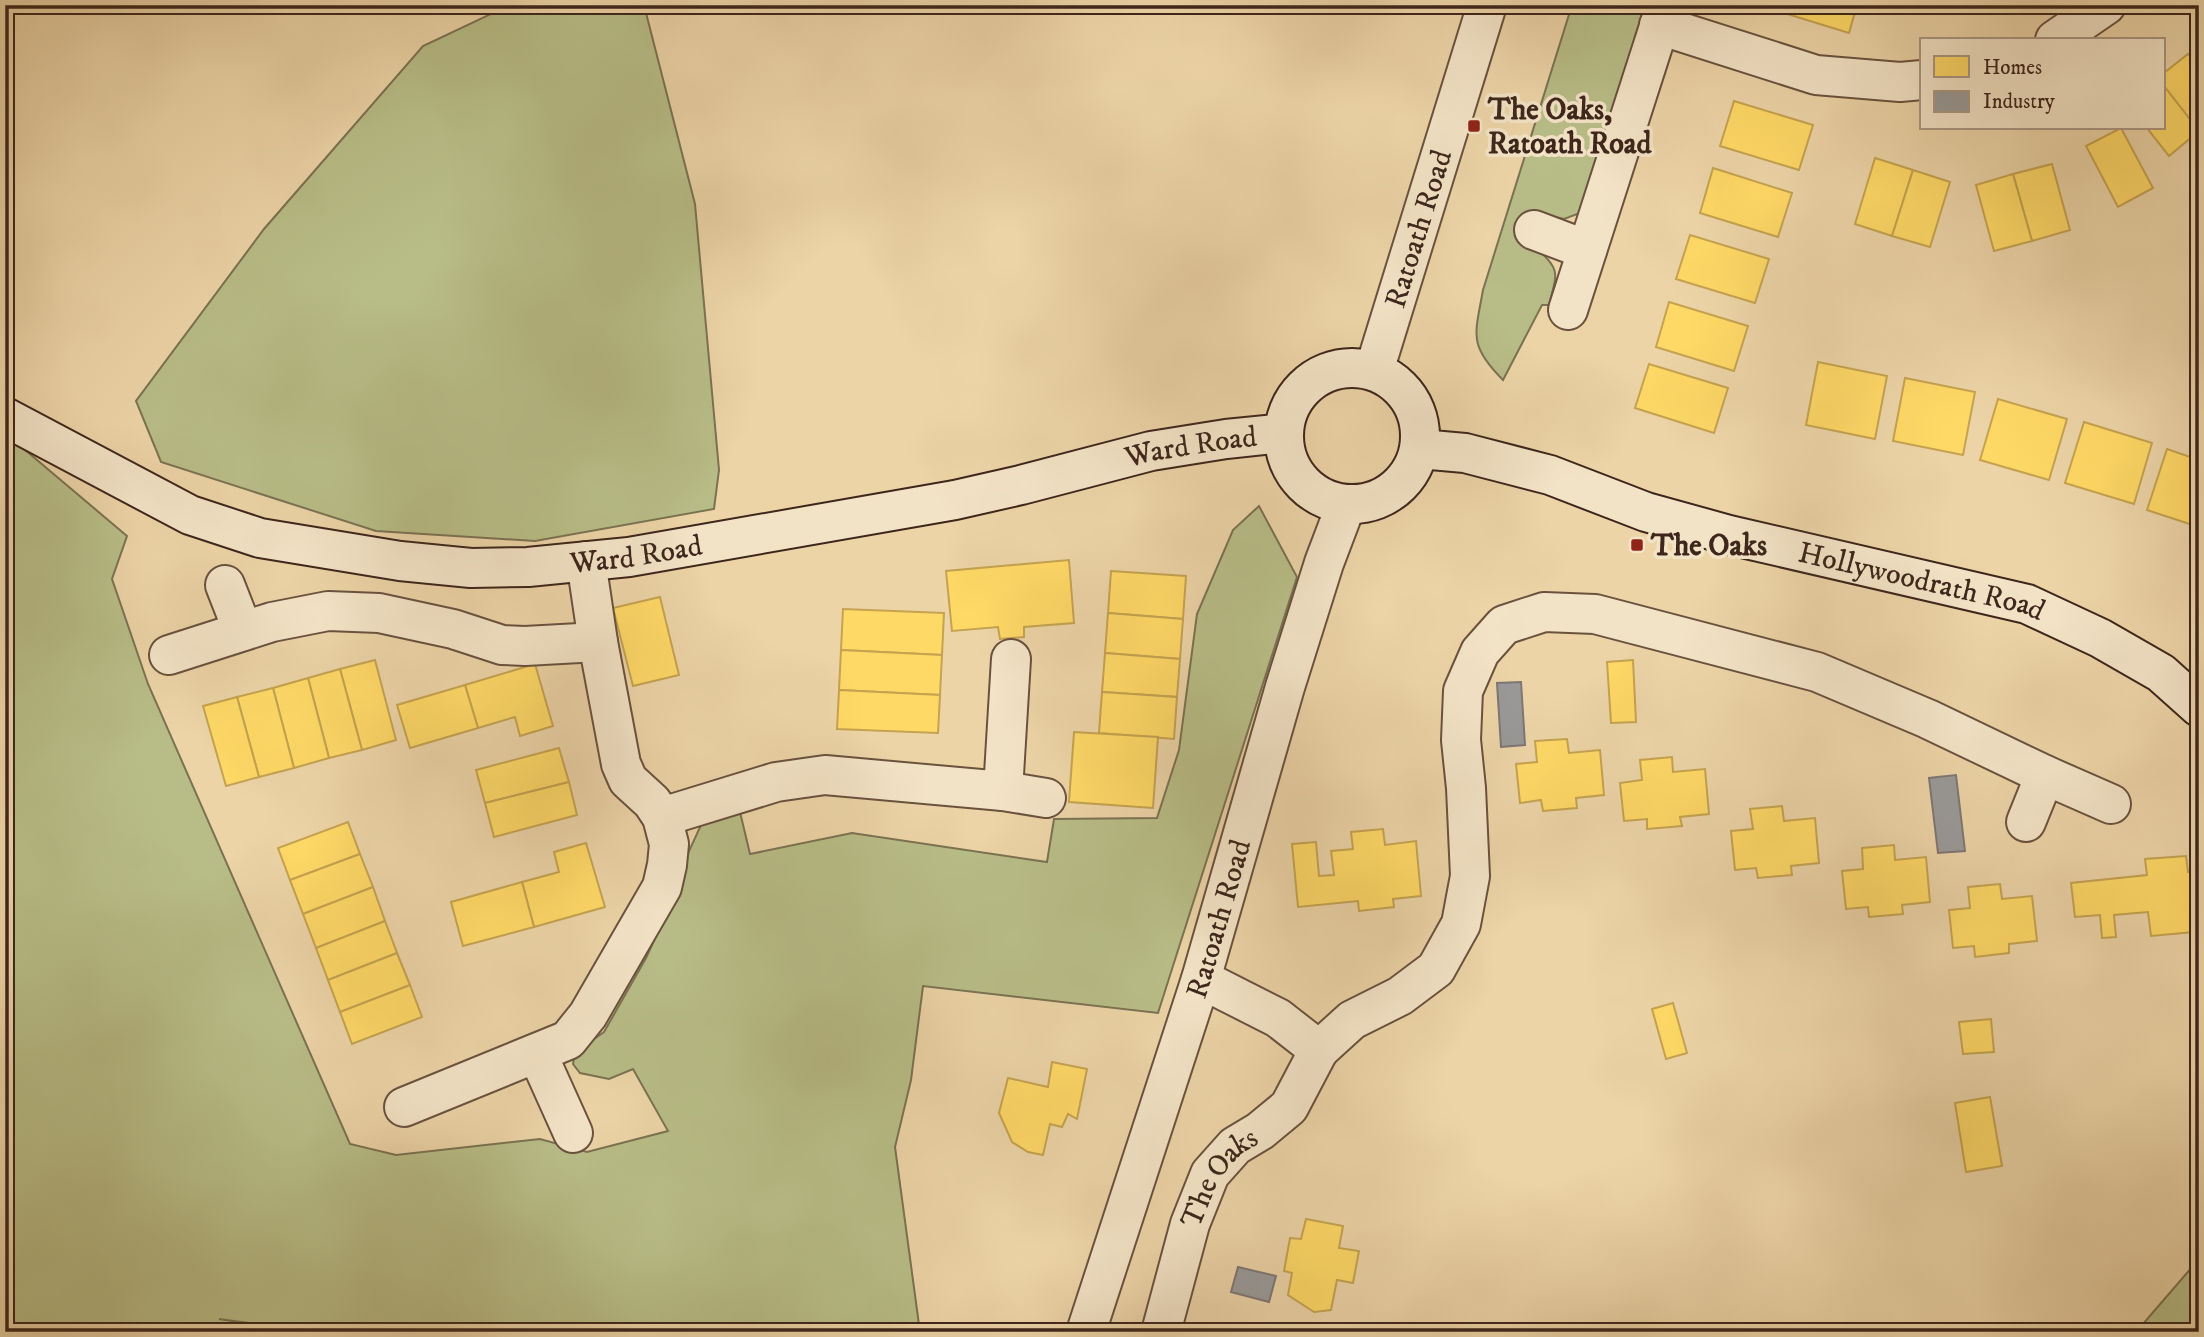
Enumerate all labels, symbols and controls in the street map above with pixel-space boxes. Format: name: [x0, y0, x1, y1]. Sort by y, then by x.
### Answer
legend: [1920, 38, 2166, 130]
text: Homes: [1983, 55, 2042, 81]
text: Industry: [1983, 89, 2056, 115]
place label: The Oaks, Ratoath Road: [1487, 92, 1653, 163]
marker: The Oaks, Ratoath Road: [1466, 118, 1482, 134]
street label: Ratoath Road: [1378, 145, 1461, 313]
street label: Ward Road: [1120, 419, 1259, 477]
street label: Ward Road: [567, 528, 705, 583]
place label: The Oaks: [1650, 528, 1767, 565]
street label: Hollywoodrath Road: [1795, 535, 2051, 630]
marker: The Oaks: [1629, 537, 1645, 553]
street label: Ratoath Road: [1179, 835, 1260, 1003]
street label: The Oaks: [1174, 1120, 1265, 1233]

